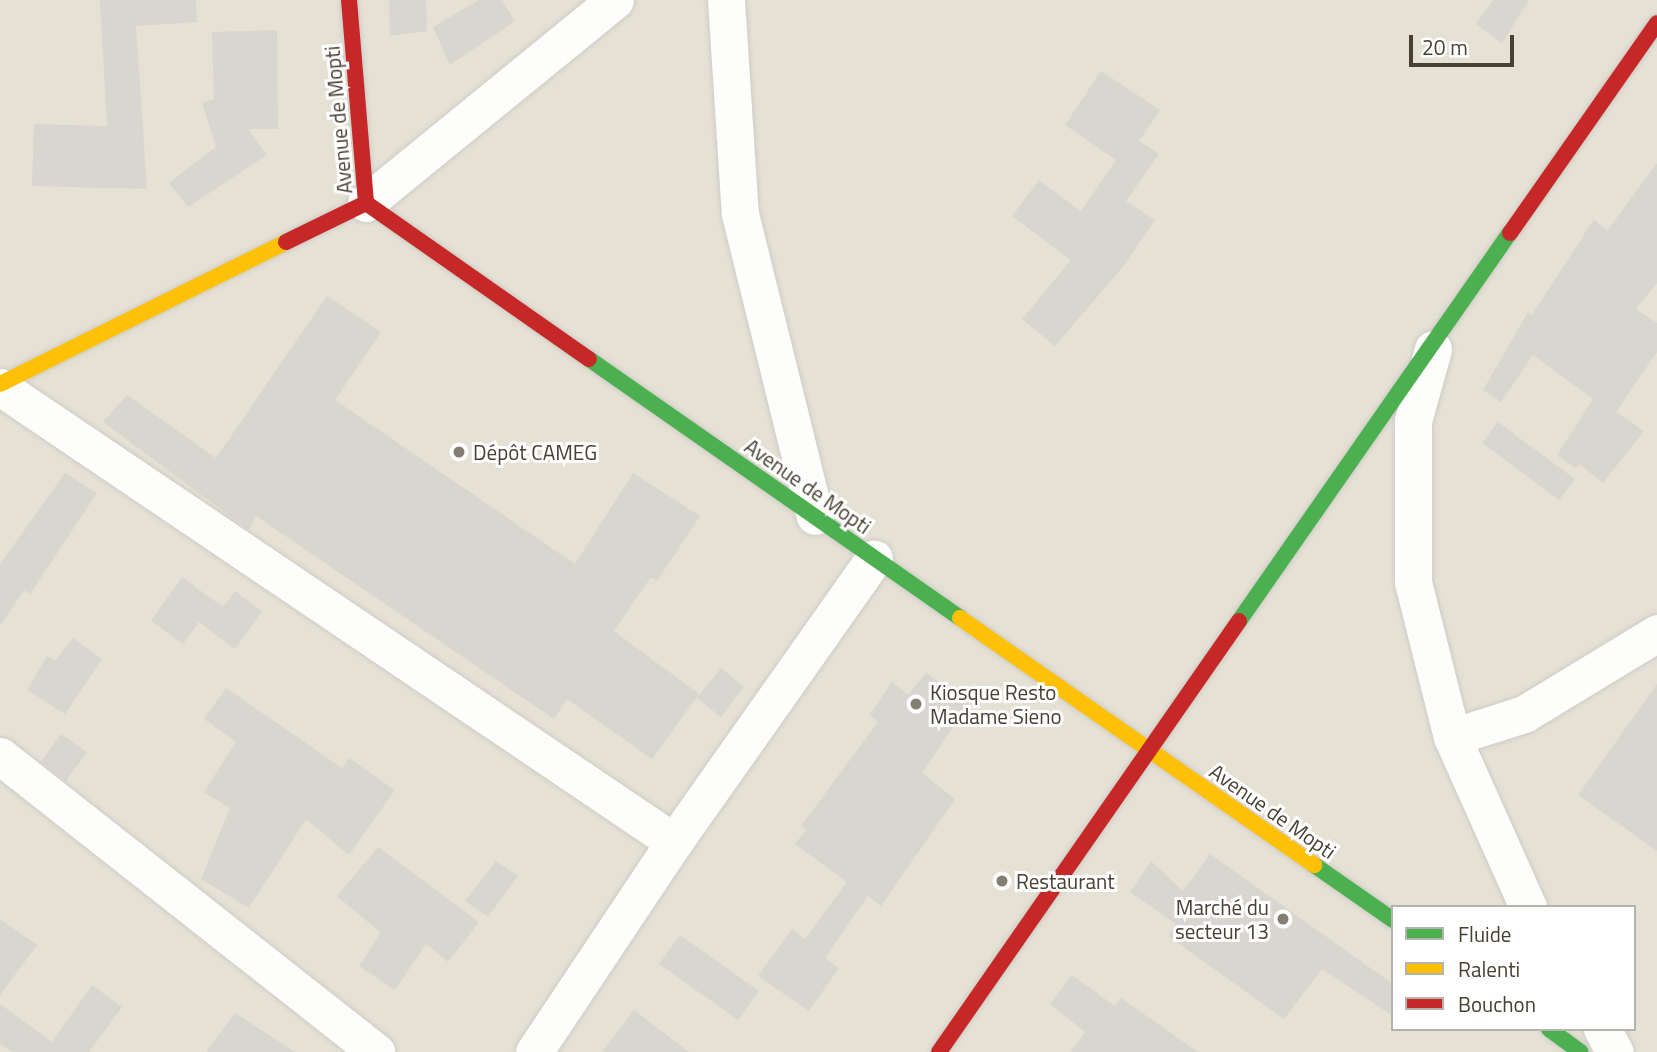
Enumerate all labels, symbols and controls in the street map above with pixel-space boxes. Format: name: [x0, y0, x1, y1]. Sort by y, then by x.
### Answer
scale bar: [1412, 21, 1517, 65]
text: 20 m: [1422, 31, 1468, 63]
street label: Avenue de Mopti: [319, 45, 357, 195]
street label: Avenue de Mopti: [740, 433, 876, 539]
place label: Dépôt CAMEG: [473, 439, 597, 465]
marker: Dépôt CAMEG: [451, 444, 467, 460]
place label: Kiosque Resto Madame Sieno: [930, 679, 1062, 729]
marker: Kiosque Resto Madame Sieno: [908, 696, 924, 712]
street label: Avenue de Mopti: [1205, 758, 1341, 864]
place label: Restaurant: [1016, 868, 1115, 894]
marker: Restaurant: [994, 873, 1010, 889]
place label: Marché du secteur 13: [1175, 894, 1269, 944]
legend: [1391, 905, 1636, 1031]
marker: Marché du secteur 13: [1275, 911, 1291, 927]
text: Fluide: [1458, 918, 1511, 950]
text: Ralenti: [1458, 953, 1520, 985]
text: Bouchon: [1458, 988, 1536, 1020]

